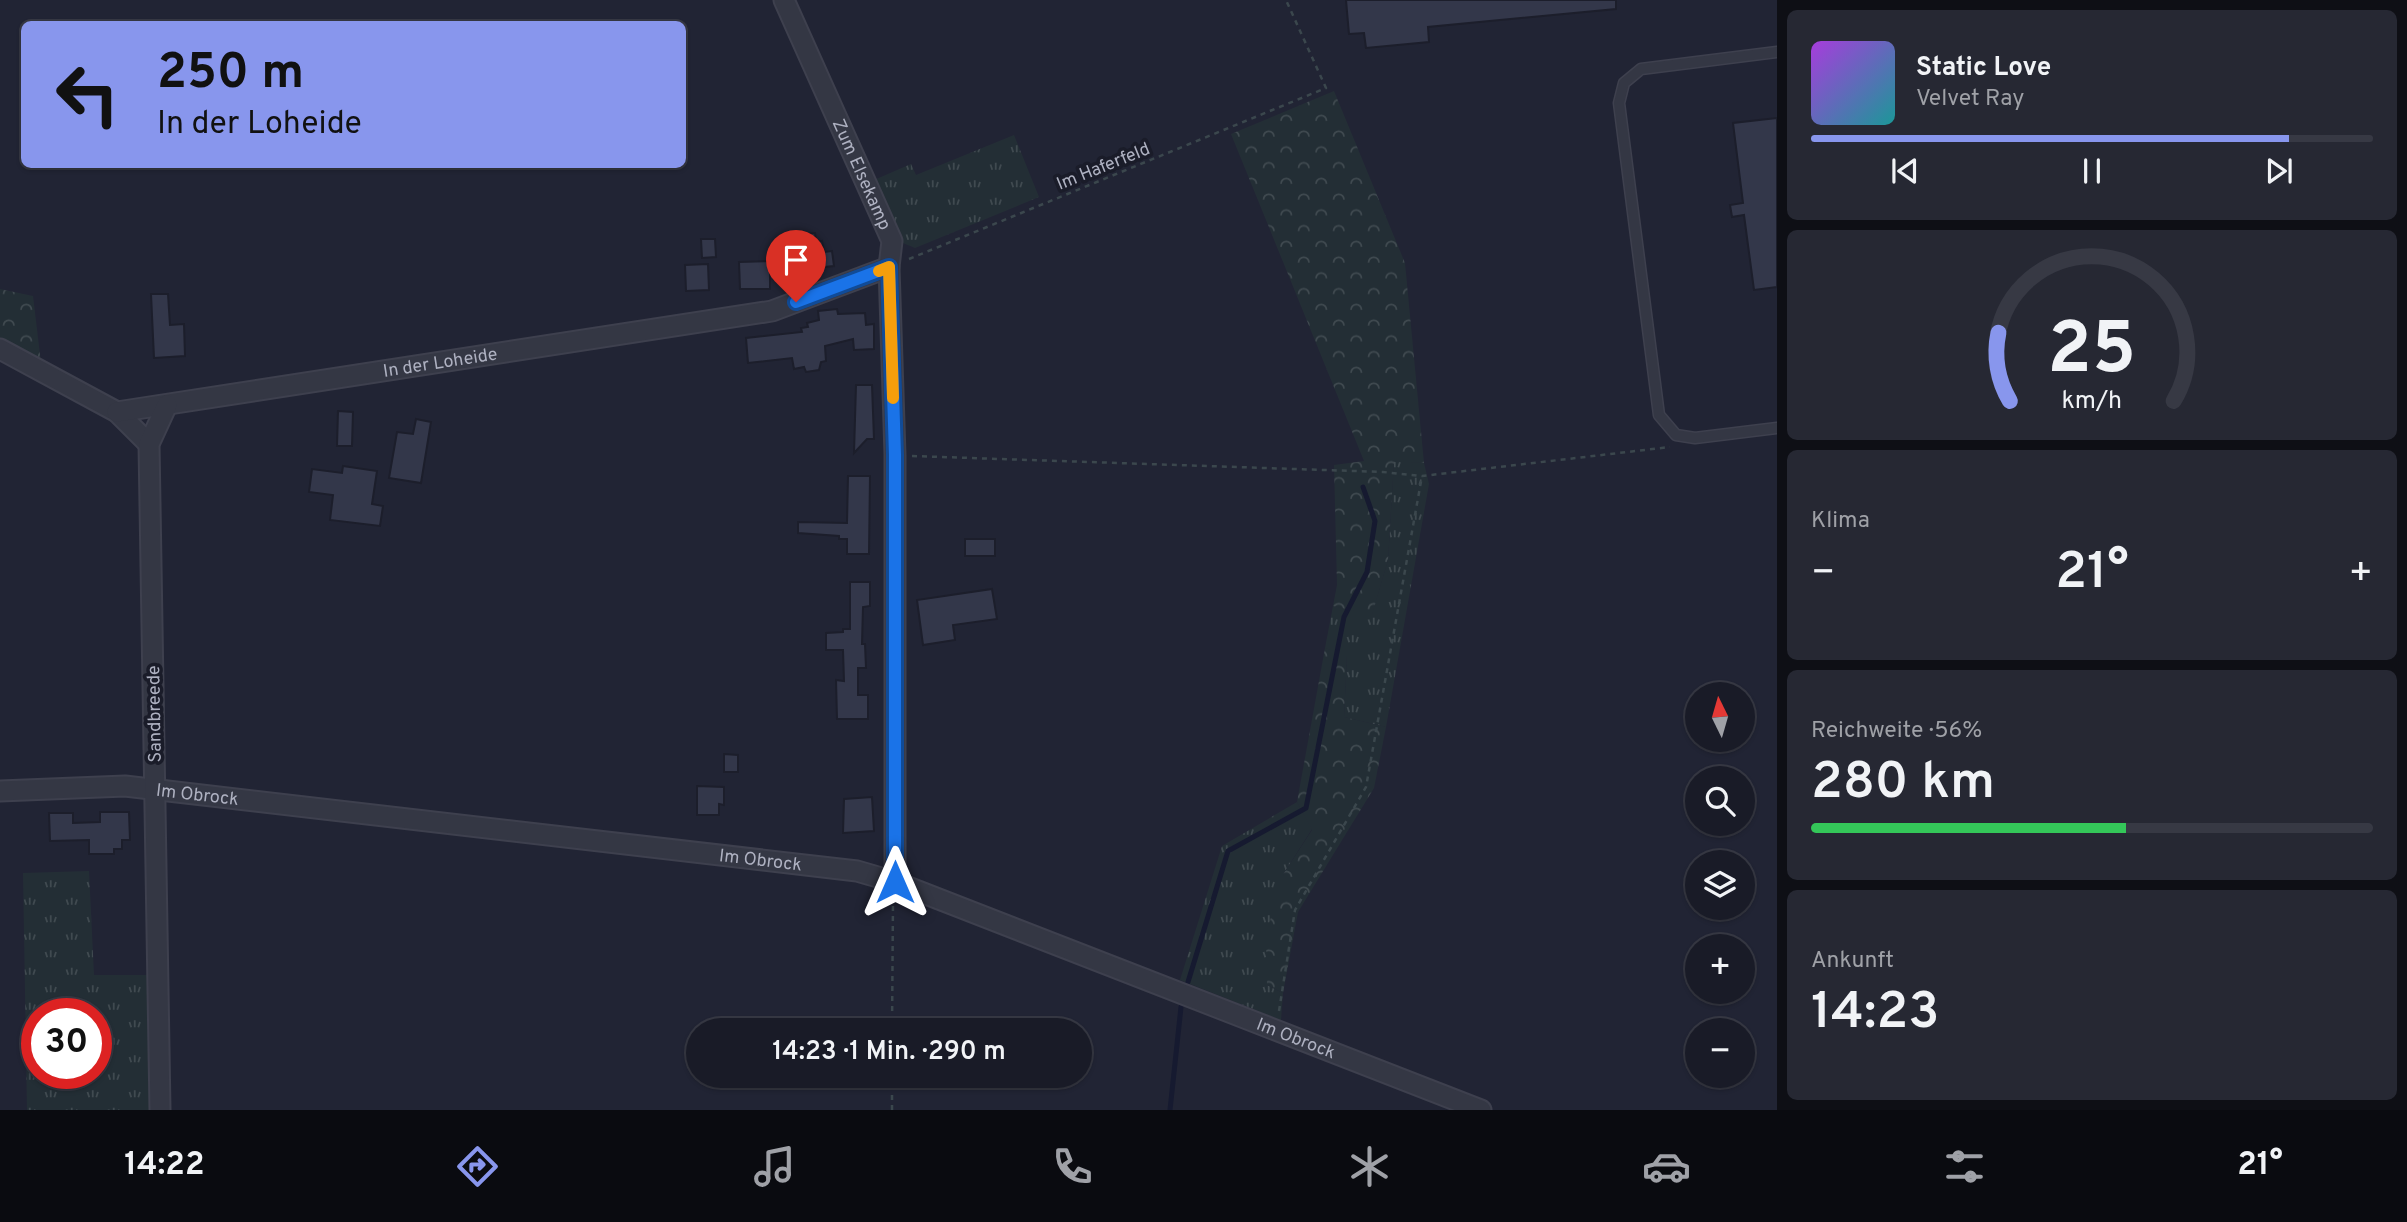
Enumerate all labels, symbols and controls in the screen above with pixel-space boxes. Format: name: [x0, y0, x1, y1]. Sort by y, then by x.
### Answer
text: 250 m: [157, 44, 304, 106]
icon: left: [42, 49, 133, 140]
text: Static Love: [1916, 52, 2051, 85]
text: Velvet Ray: [1916, 85, 2024, 114]
text: In der Loheide: [157, 105, 362, 145]
street label: Zum Elsekamp: [826, 116, 896, 234]
street label: Im Haferfeld: [1053, 138, 1154, 197]
icon: previous: [1886, 152, 1924, 190]
icon: pause: [2073, 152, 2111, 190]
icon: next: [2260, 152, 2298, 190]
pin: [766, 230, 826, 302]
icon: arrive: [777, 241, 815, 279]
text: 25: [2048, 307, 2137, 399]
street label: In der Loheide: [382, 343, 499, 384]
text: km/h: [2062, 386, 2122, 418]
text: Klima: [1811, 507, 1870, 536]
text: 21°: [2055, 541, 2129, 607]
text: −: [1811, 550, 1836, 599]
text: +: [2348, 550, 2373, 599]
street label: Sandbreede: [143, 665, 168, 763]
north arrow: [1685, 682, 1755, 752]
map controls: [1685, 682, 1755, 1088]
text: Reichweite · 56%: [1811, 717, 1982, 746]
text: 280 km: [1811, 751, 1995, 817]
button: search: [1685, 766, 1755, 836]
street label: Im Obrock: [155, 780, 240, 812]
street label: Im Obrock: [718, 845, 803, 878]
position arrow: [858, 845, 932, 919]
button: layers: [1685, 850, 1755, 920]
button: +: [1685, 934, 1755, 1004]
text: Ankunft: [1811, 947, 1894, 976]
text: 14:23: [1811, 981, 1939, 1047]
speed limit sign: 30: [21, 998, 112, 1089]
street label: Im Obrock: [1253, 1014, 1339, 1065]
button: −: [1685, 1018, 1755, 1088]
text: 14:23 · 1 Min. · 290 m: [772, 1036, 1006, 1069]
icon: directions: [453, 1142, 502, 1191]
icon: music: [750, 1142, 799, 1191]
icon: phone: [1048, 1142, 1097, 1191]
icon: climate: [1345, 1142, 1394, 1191]
icon: car: [1642, 1142, 1691, 1191]
icon: filters: [1940, 1142, 1989, 1191]
text: 14:22: [124, 1146, 205, 1186]
text: 21°: [2237, 1146, 2283, 1186]

